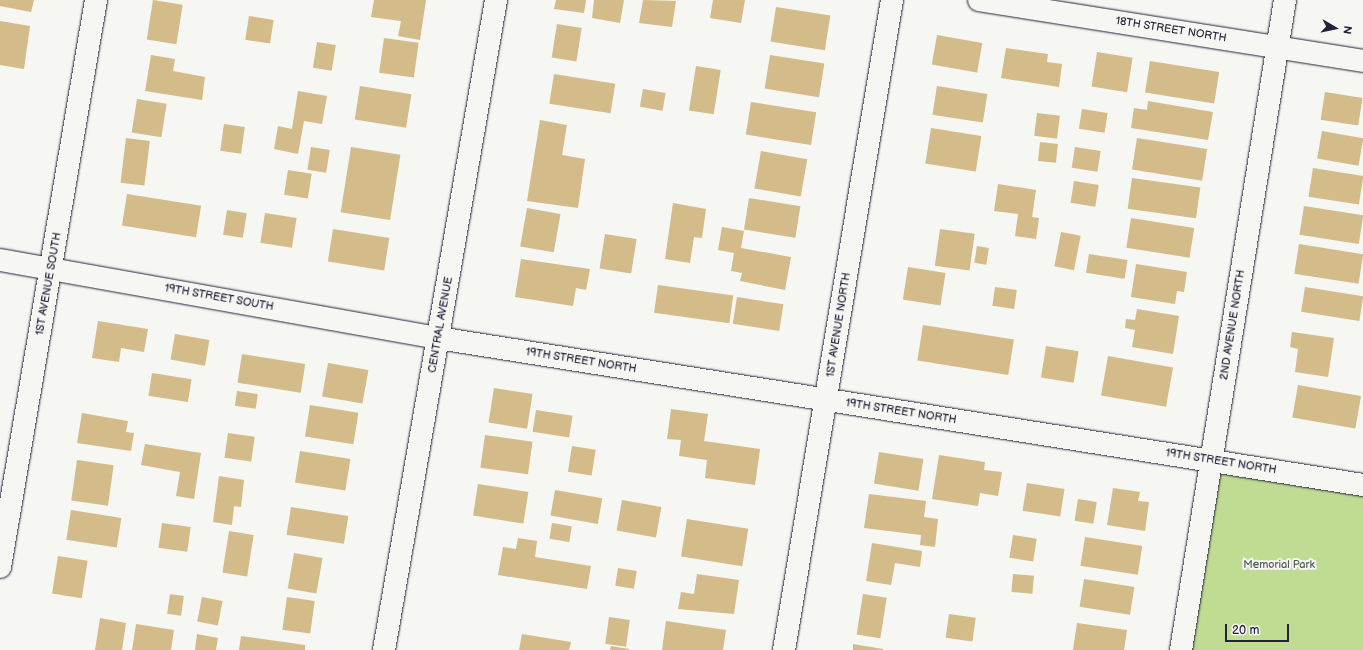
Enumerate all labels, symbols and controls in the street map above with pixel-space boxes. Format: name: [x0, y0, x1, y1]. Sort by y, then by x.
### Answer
north arrow: [1315, 8, 1355, 48]
street label: 18TH STREET NORTH: [1114, 15, 1228, 45]
text: N: [1340, 25, 1354, 35]
street label: 1ST AVENUE SOUTH: [33, 231, 65, 337]
street label: 2ND AVENUE NORTH: [1218, 269, 1248, 381]
street label: 1ST AVENUE NORTH: [824, 272, 854, 378]
street label: CENTRAL AVENUE: [426, 276, 456, 374]
street label: 19TH STREET SOUTH: [163, 282, 275, 314]
street label: 19TH STREET NORTH: [524, 346, 638, 376]
street label: 19TH STREET NORTH: [844, 397, 958, 427]
street label: 19TH STREET NORTH: [1164, 447, 1278, 477]
park label: Memorial Park: [1243, 558, 1315, 572]
scale bar: [1227, 616, 1291, 642]
text: 20 m: [1232, 623, 1259, 638]

